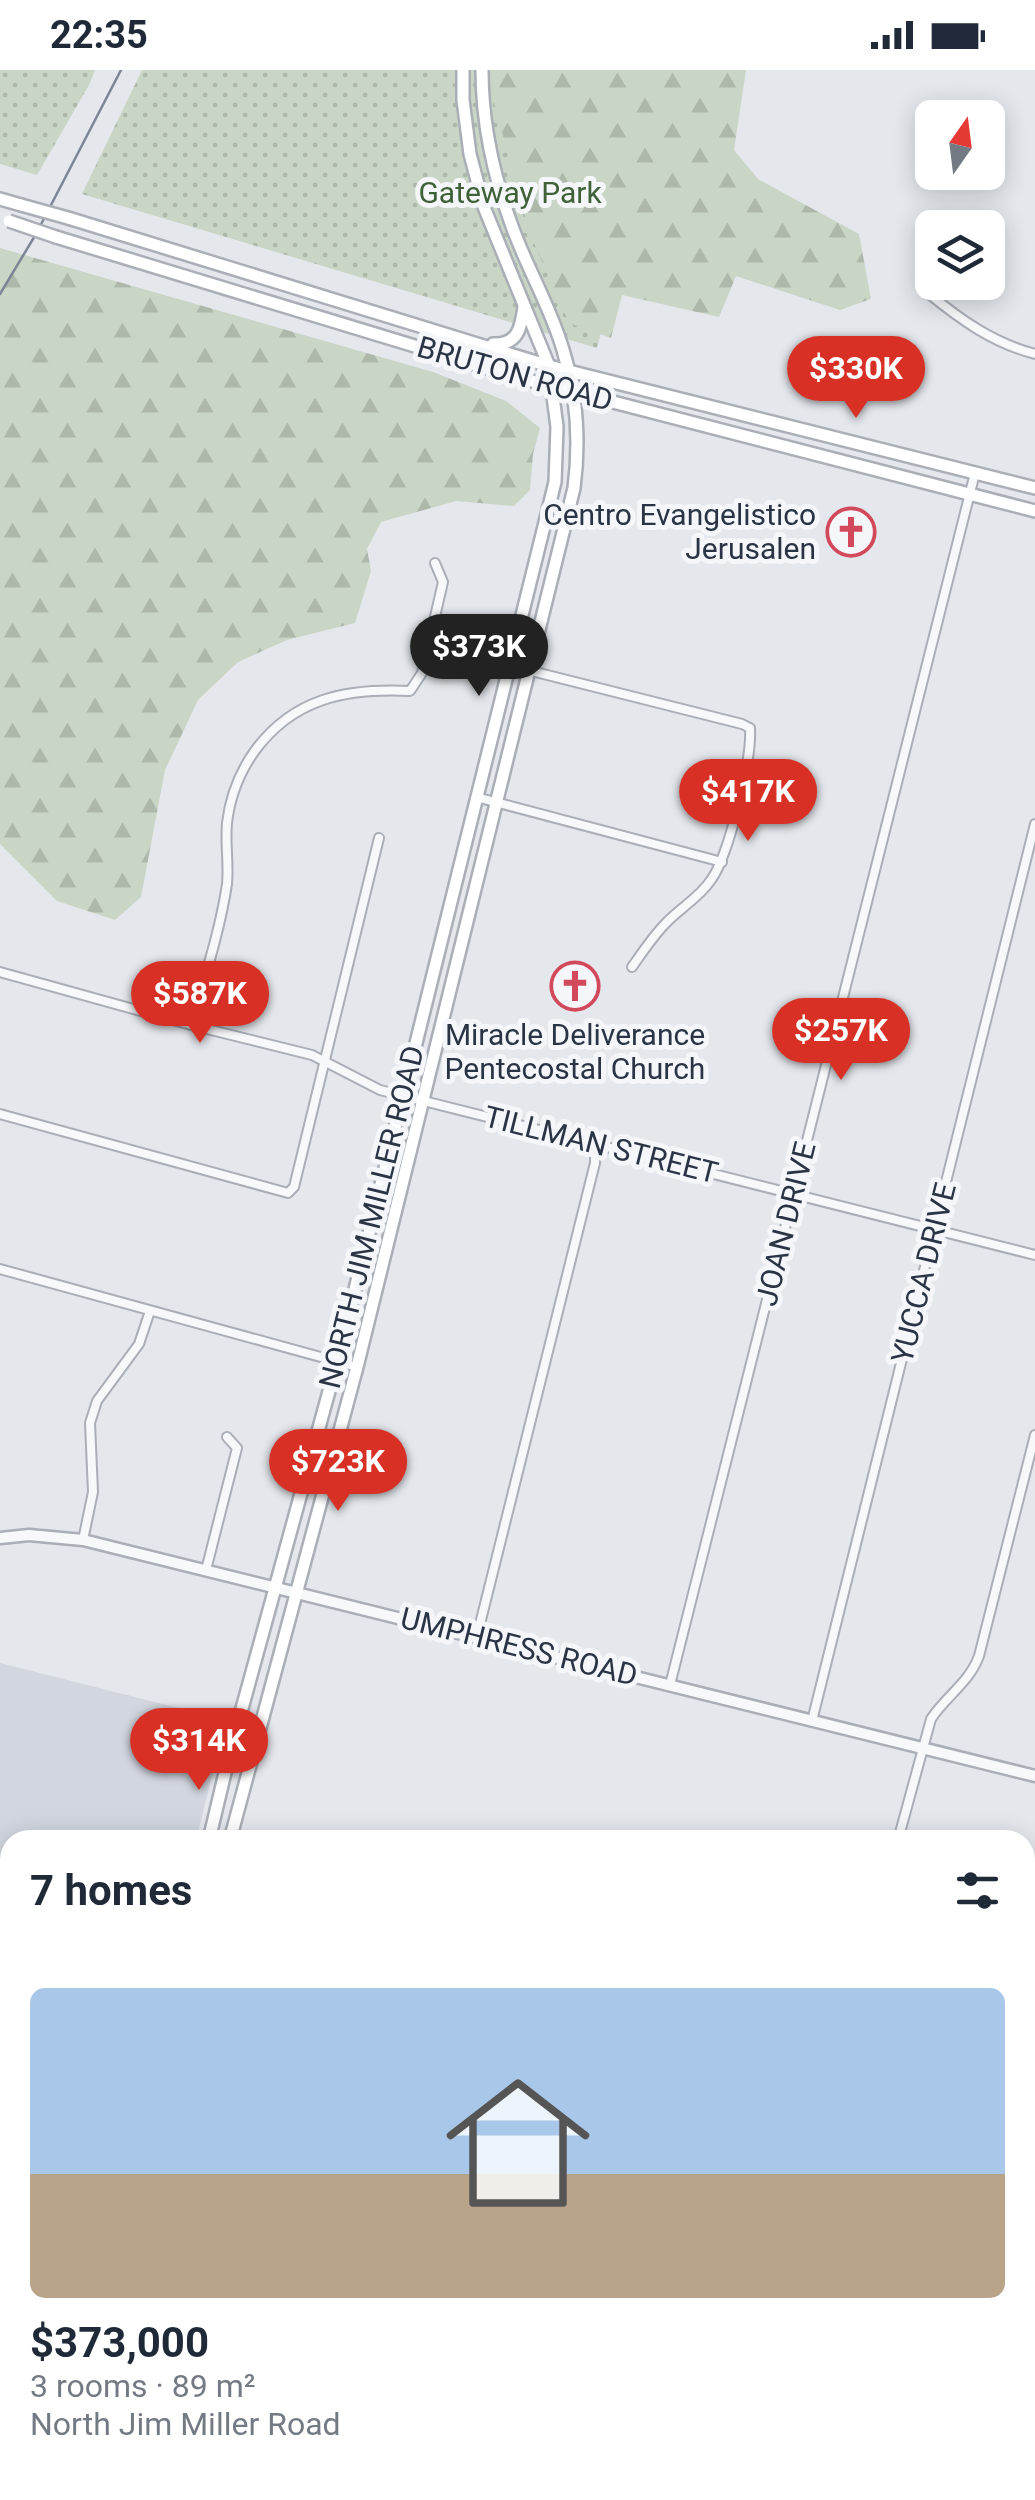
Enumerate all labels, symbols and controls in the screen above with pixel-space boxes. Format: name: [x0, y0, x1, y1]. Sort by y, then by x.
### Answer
text: 22:35: [50, 13, 148, 57]
north arrow: [915, 100, 1005, 190]
map controls: [915, 100, 1005, 300]
park label: Gateway Park: [418, 175, 602, 210]
button: layers: [915, 210, 1005, 300]
street label: BRUTON ROAD: [413, 329, 617, 418]
pin: $330K: [786, 336, 926, 421]
text: $330K: [809, 349, 903, 387]
place label: Centro Evangelistico Jerusalen: [543, 497, 816, 566]
church icon: Centro Evangelistico Jerusalen: [825, 506, 877, 558]
pin: $373K: [409, 614, 549, 699]
text: $373K: [432, 627, 526, 665]
pin: $417K: [678, 759, 818, 844]
text: $417K: [701, 772, 795, 810]
church icon: Miracle Deliverance Pentecostal Church: [549, 960, 601, 1012]
pin: $587K: [130, 961, 270, 1046]
text: $587K: [153, 974, 247, 1012]
pin: $257K: [771, 998, 911, 1083]
text: $257K: [794, 1011, 888, 1049]
place label: Miracle Deliverance Pentecostal Church: [445, 1017, 705, 1086]
street label: NORTH JIM MILLER ROAD: [312, 1042, 431, 1392]
street label: TILLMAN STREET: [481, 1099, 722, 1191]
street label: JOAN DRIVE: [748, 1138, 823, 1310]
street label: YUCCA DRIVE: [884, 1179, 963, 1367]
pin: $723K: [268, 1429, 408, 1514]
text: $723K: [291, 1442, 385, 1480]
street label: UMPHRESS ROAD: [397, 1600, 641, 1693]
pin: $314K: [129, 1708, 269, 1793]
text: $314K: [152, 1721, 246, 1759]
icon: filters: [950, 1863, 1005, 1918]
text: 7 homes: [30, 1866, 192, 1915]
icon: home: [428, 2053, 608, 2233]
text: $373,000: [30, 2318, 209, 2367]
text: 3 rooms · 89 m²: [30, 2367, 255, 2405]
text: North Jim Miller Road: [30, 2405, 341, 2443]

